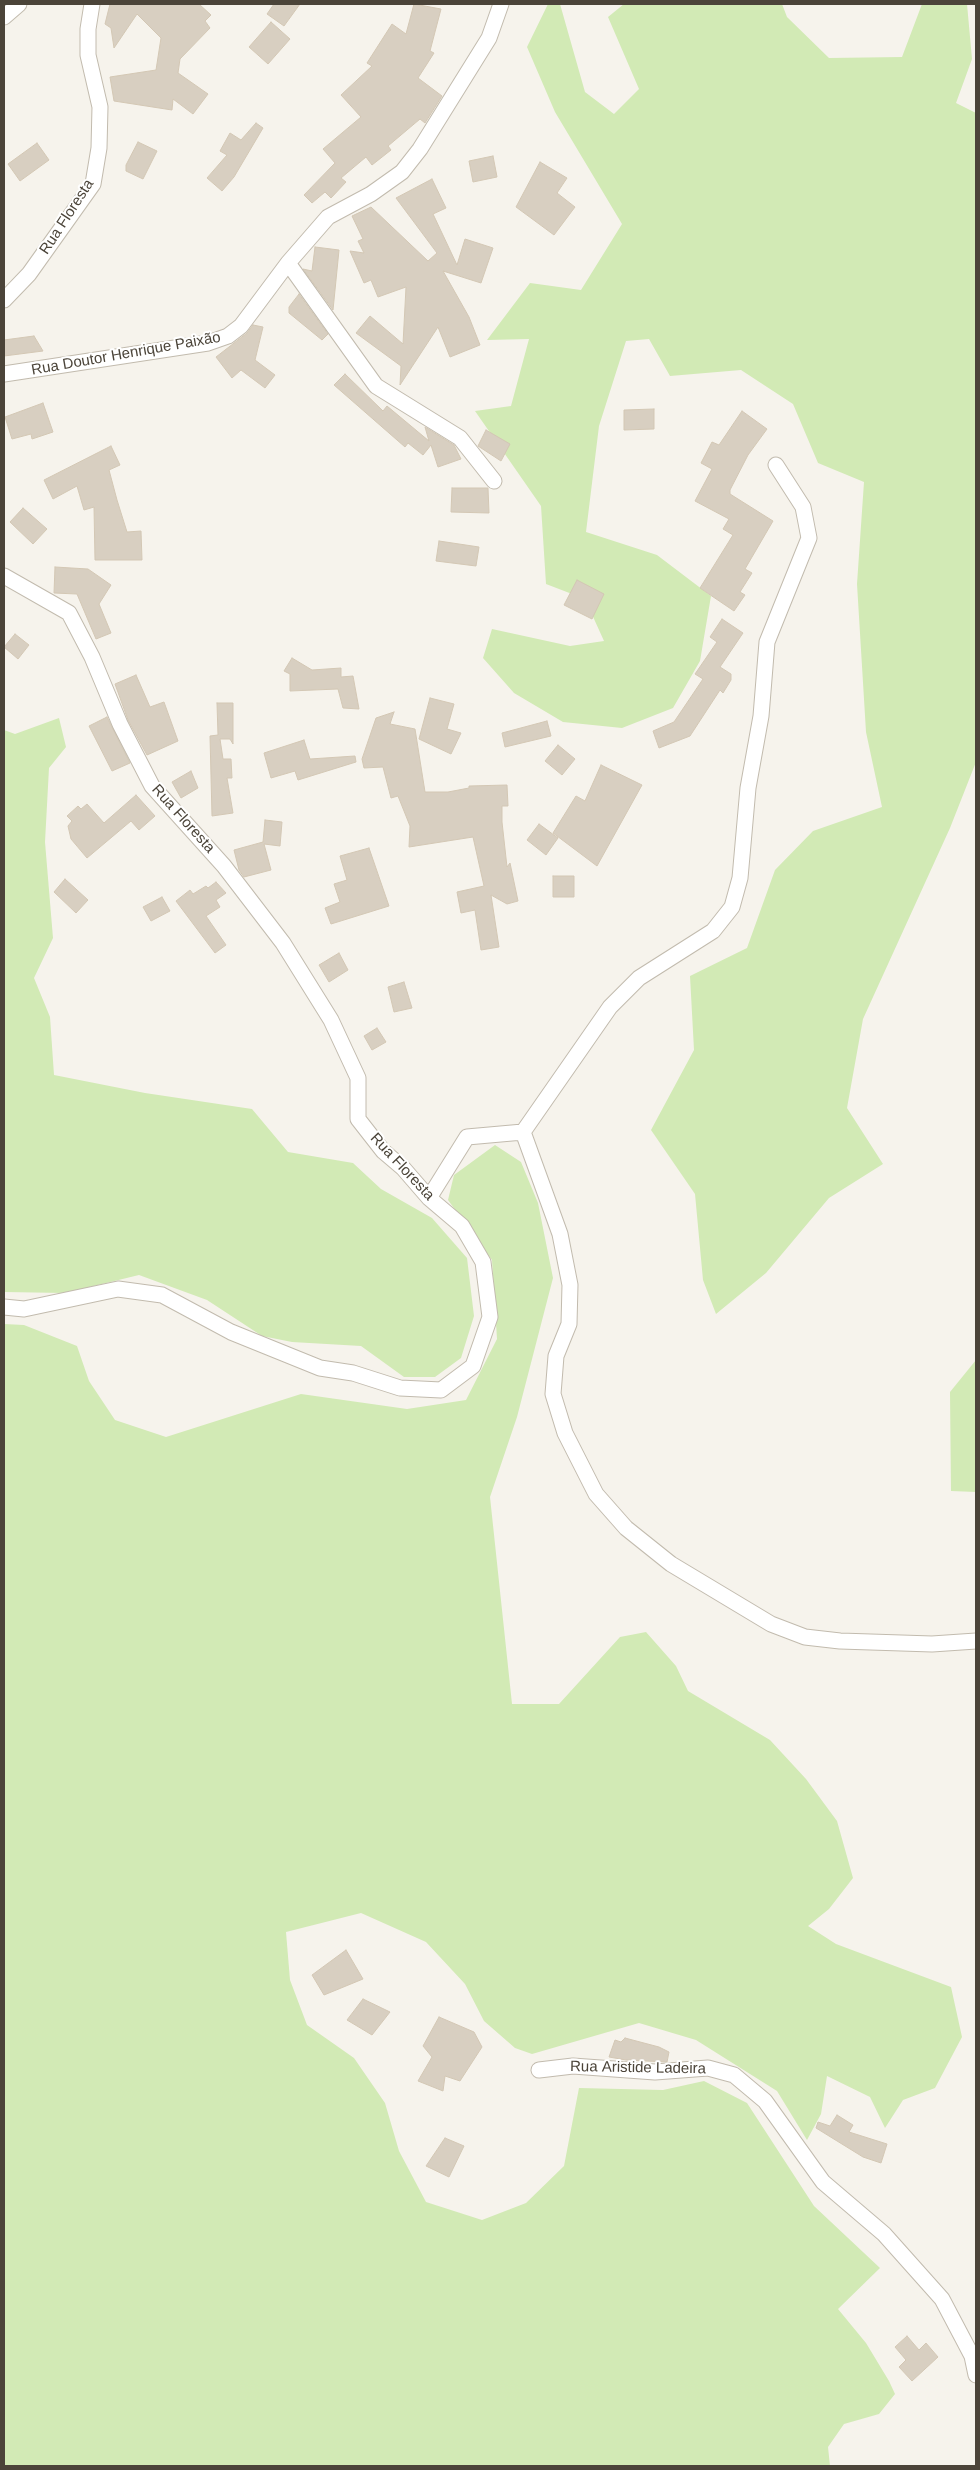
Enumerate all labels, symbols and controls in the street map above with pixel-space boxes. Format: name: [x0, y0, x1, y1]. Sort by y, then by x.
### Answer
street label: Rua Floresta: [36, 176, 98, 258]
street label: Rua Doutor Henrique Paixão: [30, 328, 222, 380]
street label: Rua Floresta: [148, 781, 218, 857]
street label: Rua Floresta: [366, 1129, 438, 1205]
street label: Rua Aristide Ladeira: [570, 2058, 706, 2078]

